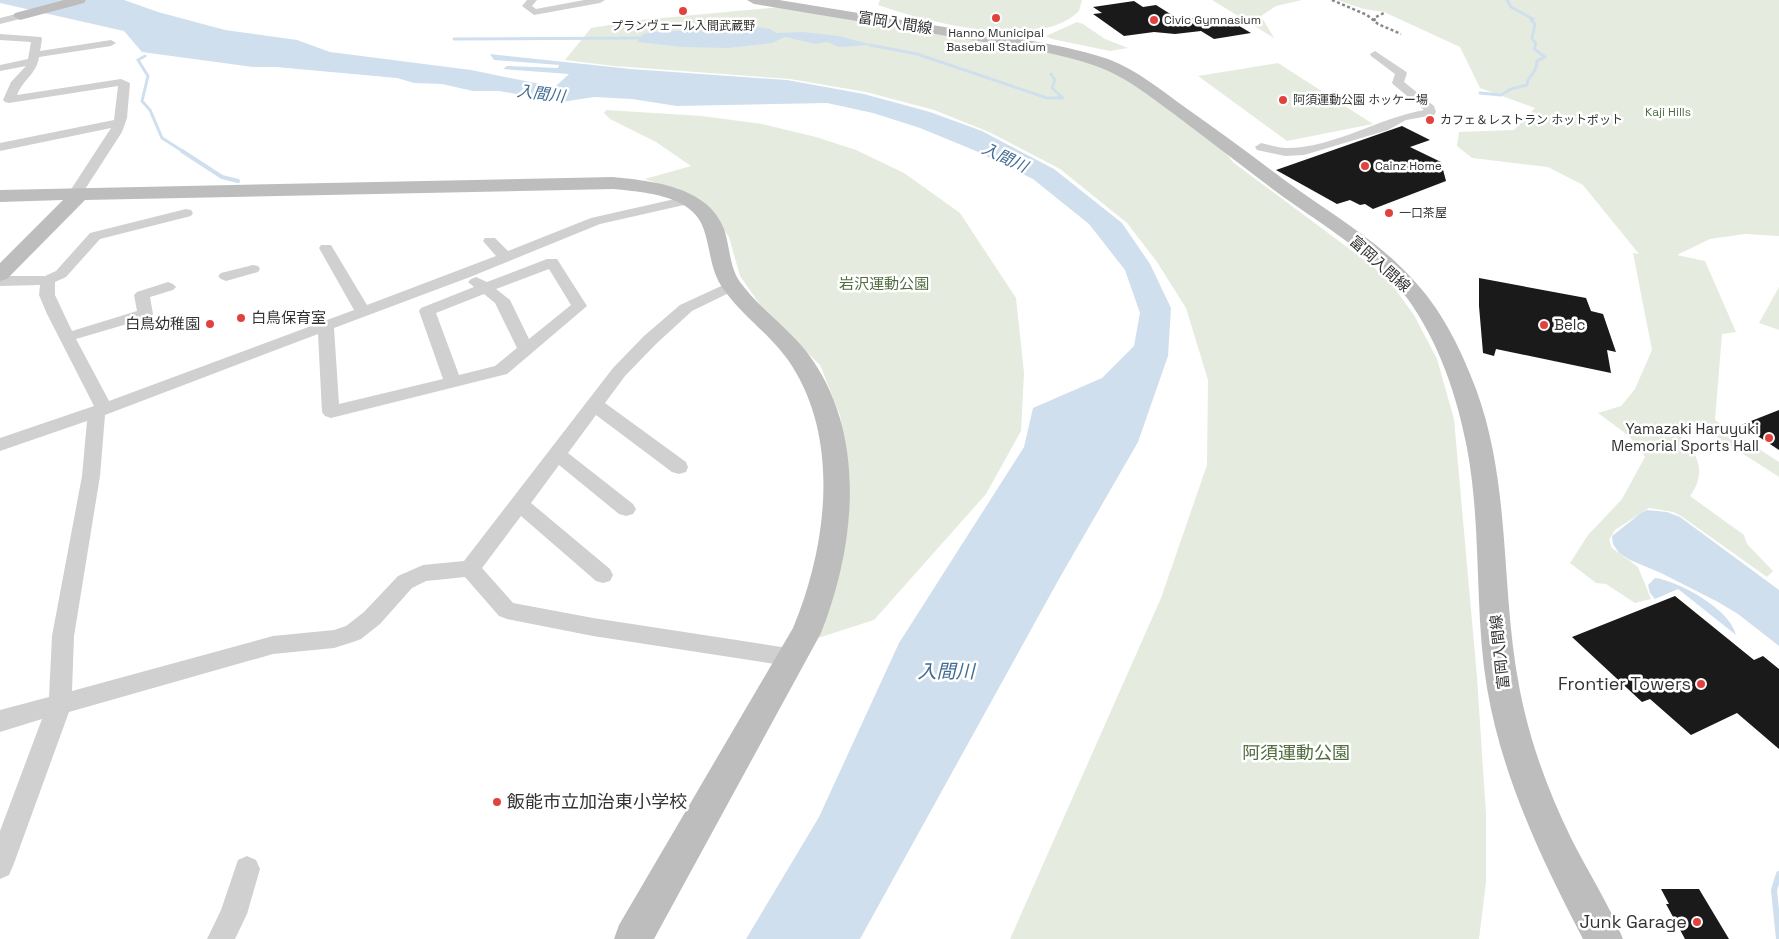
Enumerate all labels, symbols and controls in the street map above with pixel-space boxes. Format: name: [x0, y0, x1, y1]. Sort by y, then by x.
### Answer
marker: プランヴェール入間武蔵野: [677, 5, 689, 17]
street label: 富岡入間線: [857, 7, 934, 38]
marker: Hanno Municipal Baseball Stadium: [990, 12, 1002, 24]
place label: Civic Gymnasium: [1164, 12, 1261, 28]
marker: Civic Gymnasium: [1148, 14, 1160, 26]
place label: プランヴェール入間武蔵野: [611, 18, 755, 34]
place label: Hanno Municipal Baseball Stadium: [946, 25, 1046, 55]
water label: 入間川: [516, 80, 568, 107]
place label: 阿須運動公園 ホッケー場: [1293, 92, 1428, 108]
marker: 阿須運動公園 ホッケー場: [1277, 94, 1289, 106]
park label: Kaji Hills: [1645, 104, 1691, 120]
place label: カフェ＆レストラン ホットポット: [1440, 112, 1623, 128]
marker: カフェ＆レストラン ホットポット: [1424, 114, 1436, 126]
water label: 入間川: [979, 138, 1033, 178]
place label: Cainz Home: [1375, 158, 1442, 174]
marker: Cainz Home: [1359, 160, 1371, 172]
place label: 一口茶屋: [1399, 205, 1447, 221]
marker: 一口茶屋: [1383, 207, 1395, 219]
street label: 富岡入間線: [1346, 231, 1415, 296]
park label: 岩沢運動公園: [839, 274, 929, 293]
place label: 白鳥保育室: [251, 308, 326, 327]
marker: 白鳥保育室: [235, 312, 247, 324]
place label: 白鳥幼稚園: [125, 314, 200, 333]
place label: Belc: [1554, 315, 1585, 334]
marker: 白鳥幼稚園: [204, 318, 216, 330]
marker: Belc: [1538, 319, 1550, 331]
place label: Yamazaki Haruyuki Memorial Sports Hall: [1611, 419, 1759, 455]
marker: Yamazaki Haruyuki Memorial Sports Hall: [1763, 432, 1775, 444]
street label: 富岡入間線: [1486, 614, 1513, 690]
water label: 入間川: [917, 659, 976, 684]
place label: Frontier Towers: [1558, 672, 1691, 695]
marker: Frontier Towers: [1695, 678, 1707, 690]
park label: 阿須運動公園: [1242, 741, 1350, 764]
place label: 飯能市立加治東小学校: [507, 790, 687, 813]
marker: 飯能市立加治東小学校: [491, 796, 503, 808]
place label: Junk Garage: [1579, 910, 1687, 933]
marker: Junk Garage: [1691, 916, 1703, 928]

